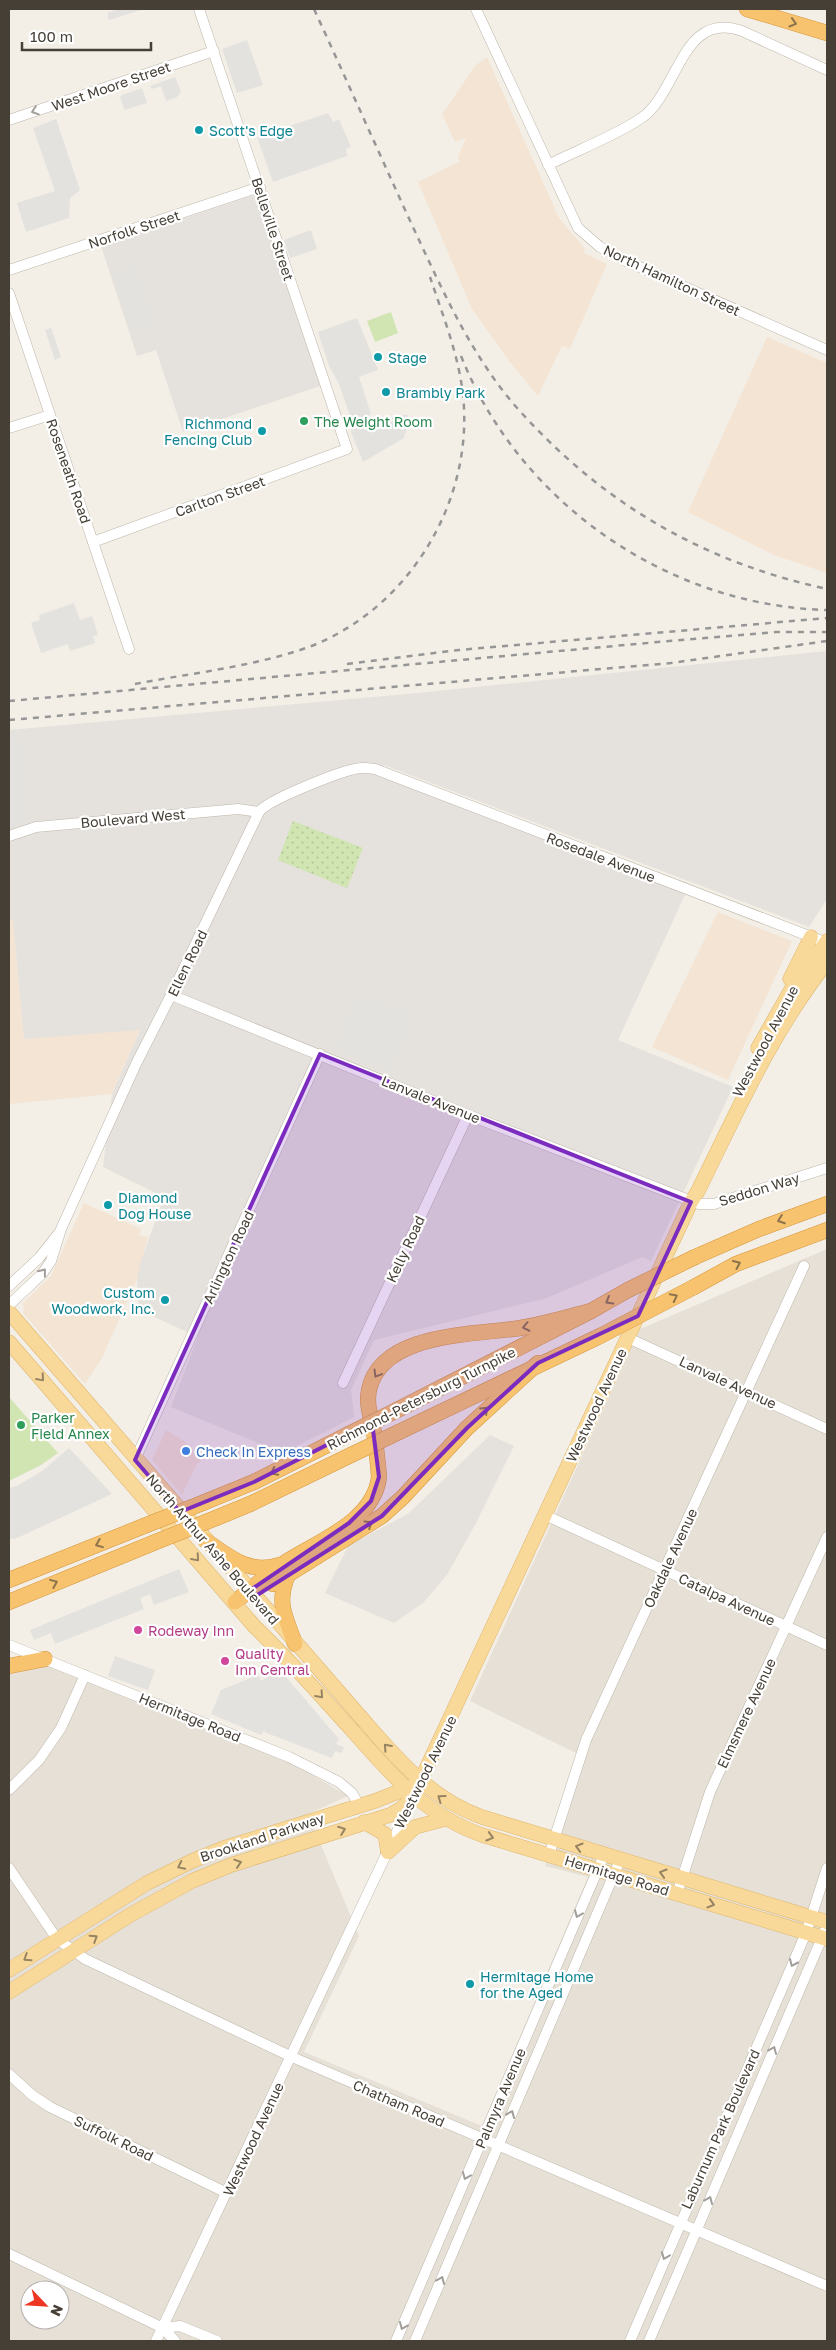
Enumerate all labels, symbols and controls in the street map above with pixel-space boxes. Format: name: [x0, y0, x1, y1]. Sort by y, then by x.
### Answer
one-way arrow: [789, 17, 797, 27]
scale bar: [22, 20, 151, 52]
text: 100 m: [30, 27, 73, 45]
street label: West Moore Street: [49, 58, 173, 114]
one-way arrow: [31, 106, 40, 116]
place label: Scott's Edge: [209, 122, 293, 139]
marker: Scott's Edge: [193, 124, 205, 136]
street label: Belleville Street: [248, 175, 298, 283]
street label: Norfolk Street: [86, 206, 182, 252]
street label: North Hamilton Street: [601, 241, 743, 319]
place label: Stage: [388, 349, 427, 366]
marker: Stage: [372, 351, 384, 363]
place label: Brambly Park: [396, 384, 486, 401]
marker: Brambly Park: [380, 386, 392, 398]
place label: The Weight Room: [314, 413, 432, 430]
place label: Richmond Fencing Club: [164, 415, 252, 448]
marker: The Weight Room: [298, 415, 310, 427]
street label: Roseneath Road: [43, 416, 95, 526]
marker: Richmond Fencing Club: [256, 425, 268, 437]
street label: Carlton Street: [173, 472, 267, 520]
street label: Boulevard West: [80, 805, 186, 831]
street label: Rosedale Avenue: [544, 828, 658, 886]
street label: Ellen Road: [164, 927, 210, 999]
street label: Westwood Avenue: [728, 982, 802, 1100]
street label: Lanvale Avenue: [379, 1071, 483, 1127]
street label: Seddon Way: [717, 1169, 801, 1209]
place label: Diamond Dog House: [118, 1189, 191, 1222]
marker: Diamond Dog House: [102, 1199, 114, 1211]
street label: Arlington Road: [199, 1208, 257, 1306]
street label: Kelly Road: [382, 1213, 428, 1285]
one-way arrow: [777, 1214, 786, 1224]
one-way arrow: [732, 1260, 741, 1271]
one-way arrow: [37, 1268, 46, 1278]
place label: Custom Woodwork, Inc.: [51, 1284, 155, 1317]
one-way arrow: [669, 1293, 678, 1303]
marker: Custom Woodwork, Inc.: [159, 1294, 171, 1306]
one-way arrow: [606, 1294, 615, 1304]
one-way arrow: [522, 1321, 531, 1331]
street label: Richmond-Petersburg Turnpike: [324, 1343, 518, 1453]
street label: Westwood Avenue: [562, 1345, 630, 1465]
street label: Lanvale Avenue: [677, 1352, 779, 1412]
one-way arrow: [373, 1368, 383, 1377]
one-way arrow: [35, 1373, 44, 1382]
one-way arrow: [479, 1407, 488, 1416]
place label: Parker Field Annex: [31, 1409, 110, 1442]
marker: Parker Field Annex: [15, 1419, 27, 1431]
place label: Check In Express: [196, 1443, 311, 1460]
marker: Check In Express: [180, 1445, 192, 1457]
one-way arrow: [271, 1466, 280, 1476]
street label: North Arthur Ashe Boulevard: [143, 1470, 283, 1628]
street label: Oakdale Avenue: [640, 1506, 700, 1610]
one-way arrow: [364, 1520, 373, 1530]
one-way arrow: [95, 1538, 104, 1548]
one-way arrow: [190, 1553, 199, 1562]
street label: Catalpa Avenue: [676, 1569, 778, 1629]
one-way arrow: [49, 1579, 58, 1590]
place label: Rodeway Inn: [148, 1622, 234, 1639]
marker: Rodeway Inn: [132, 1624, 144, 1636]
place label: Quality Inn Central: [235, 1645, 310, 1678]
marker: Quality Inn Central: [219, 1655, 231, 1667]
street label: Elmsmere Avenue: [713, 1655, 779, 1771]
street label: Hermitage Road: [137, 1689, 243, 1745]
one-way arrow: [314, 1689, 323, 1698]
street label: Westwood Avenue: [390, 1713, 460, 1831]
one-way arrow: [384, 1744, 393, 1753]
one-way arrow: [438, 1795, 447, 1803]
street label: Brookland Parkway: [198, 1809, 326, 1865]
one-way arrow: [337, 1825, 345, 1835]
one-way arrow: [485, 1832, 494, 1842]
one-way arrow: [575, 1843, 583, 1853]
street label: Hermitage Road: [563, 1851, 671, 1899]
one-way arrow: [233, 1859, 241, 1869]
one-way arrow: [177, 1860, 186, 1870]
one-way arrow: [660, 1868, 668, 1878]
one-way arrow: [706, 1898, 714, 1908]
one-way arrow: [574, 1910, 584, 1918]
one-way arrow: [88, 1935, 98, 1944]
one-way arrow: [23, 1952, 32, 1962]
one-way arrow: [788, 1958, 799, 1967]
place label: Hermitage Home for the Aged: [480, 1968, 594, 2001]
marker: Hermitage Home for the Aged: [464, 1978, 476, 1990]
street label: Palmyra Avenue: [471, 2045, 529, 2151]
street label: Laburnum Park Boulevard: [677, 2046, 763, 2212]
one-way arrow: [767, 2046, 778, 2055]
street label: Chatham Road: [350, 2076, 448, 2130]
street label: Westwood Avenue: [219, 2079, 287, 2199]
street label: Suffolk Road: [72, 2111, 156, 2165]
one-way arrow: [506, 2111, 516, 2119]
one-way arrow: [462, 2171, 472, 2180]
one-way arrow: [703, 2196, 714, 2205]
one-way arrow: [661, 2251, 672, 2260]
one-way arrow: [435, 2276, 446, 2285]
north arrow: [20, 2280, 70, 2330]
text: N: [47, 2302, 67, 2319]
one-way arrow: [398, 2321, 409, 2330]

